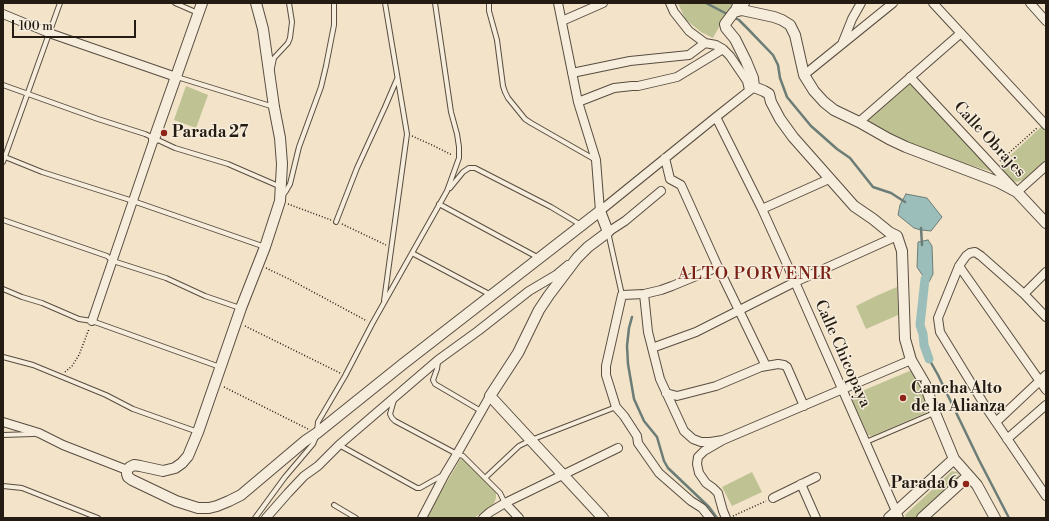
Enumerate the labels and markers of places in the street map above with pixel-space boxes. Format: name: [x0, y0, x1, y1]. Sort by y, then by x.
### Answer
place label: Parada 27: [172, 123, 248, 143]
marker: Parada 27: [159, 128, 169, 138]
place label: Cancha Alto de la Alianza: [911, 379, 1005, 417]
marker: Cancha Alto de la Alianza: [898, 393, 908, 403]
place label: Parada 6: [891, 474, 958, 494]
marker: Parada 6: [961, 479, 971, 489]

